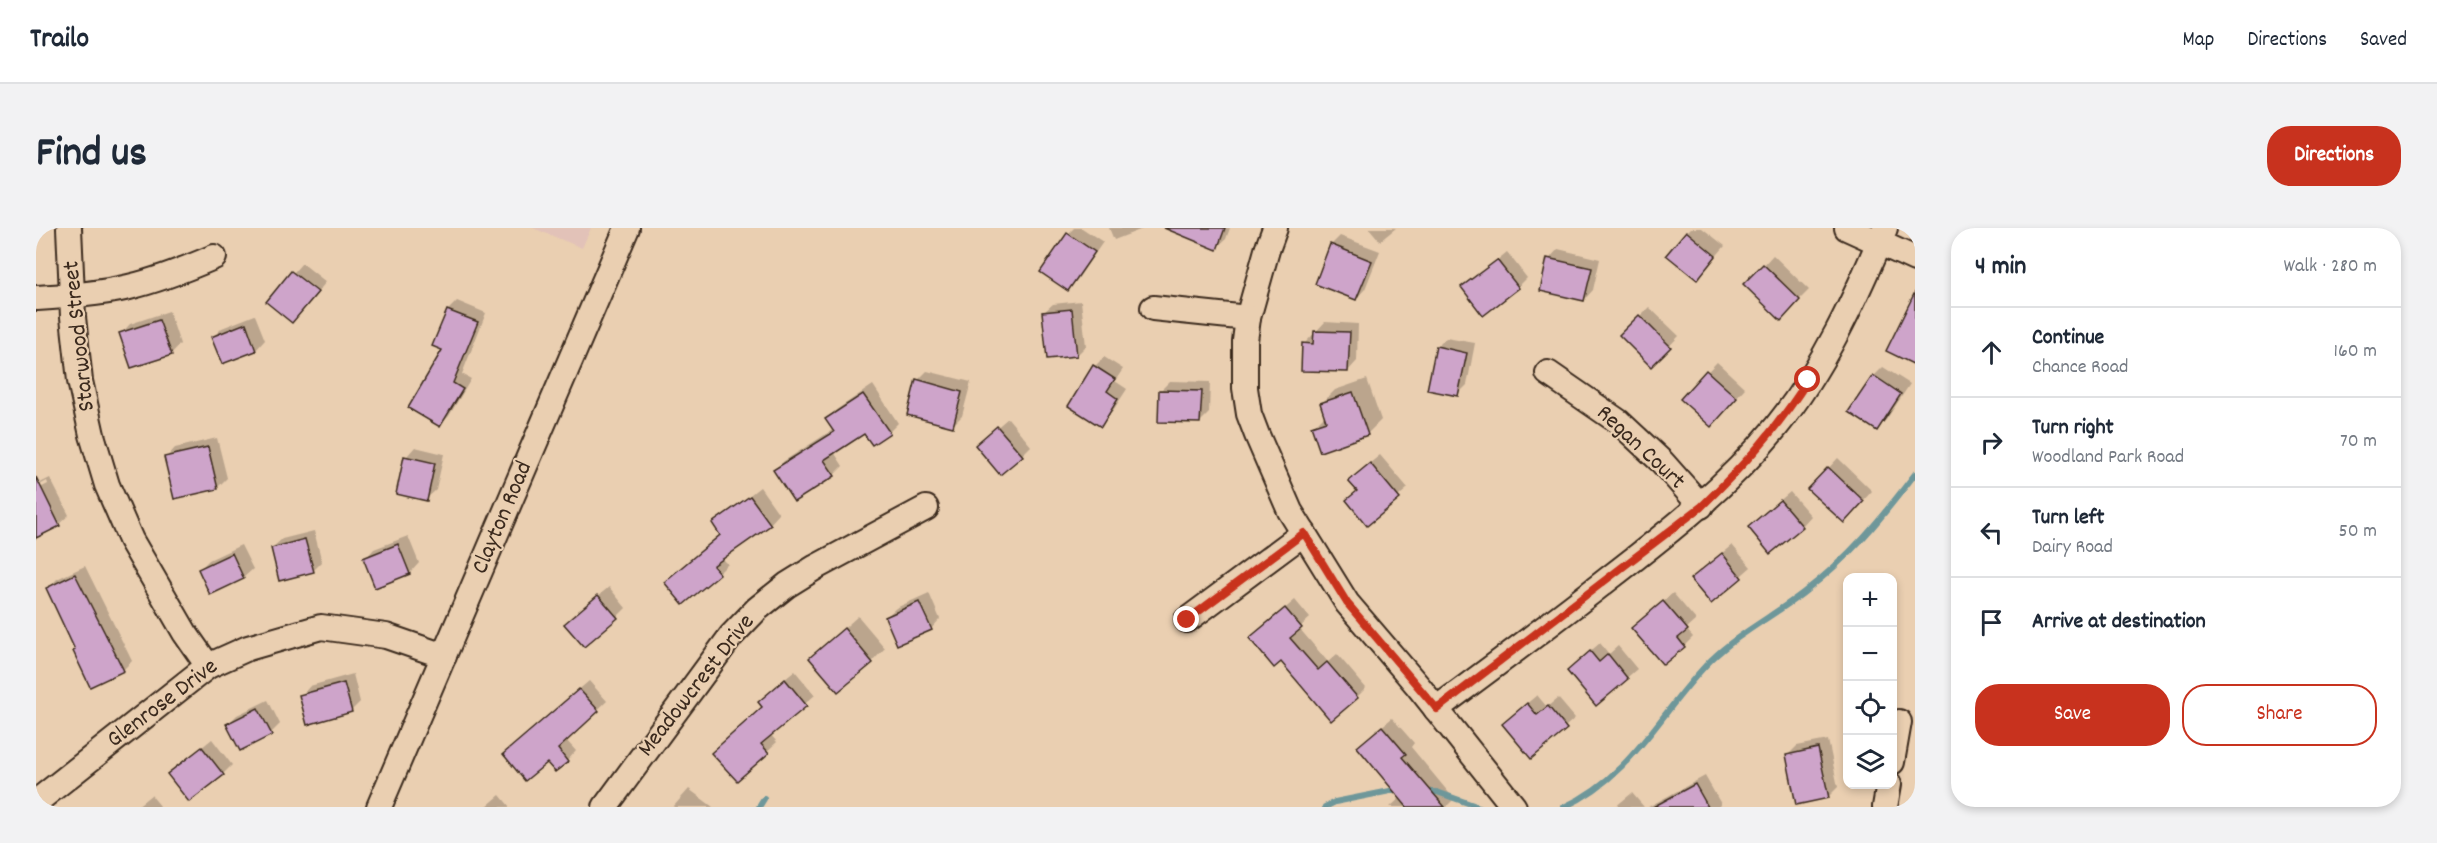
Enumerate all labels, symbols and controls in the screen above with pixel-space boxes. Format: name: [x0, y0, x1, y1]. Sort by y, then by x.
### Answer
text: Trailo: [30, 21, 89, 61]
text: Map: [2183, 26, 2214, 56]
text: Directions: [2247, 26, 2327, 56]
text: Saved: [2360, 26, 2407, 56]
text: Find us: [36, 126, 147, 186]
button: Directions: [2267, 126, 2401, 186]
text: 4 min: [1975, 249, 2026, 286]
text: Walk · 280 m: [2283, 253, 2377, 281]
street label: Starwood Street: [55, 259, 105, 413]
text: Continue: [2032, 323, 2104, 354]
icon: ahead: [1975, 336, 2008, 369]
text: 160 m: [2334, 338, 2377, 366]
text: Chance Road: [2032, 354, 2128, 382]
route start: [1794, 366, 1820, 392]
street label: Regan Court: [1588, 398, 1692, 498]
text: Turn right: [2032, 413, 2114, 444]
icon: right: [1975, 426, 2008, 459]
text: 70 m: [2340, 428, 2377, 456]
text: Woodland Park Road: [2032, 444, 2184, 472]
street label: Clayton Road: [464, 456, 542, 580]
text: Turn left: [2032, 503, 2104, 534]
icon: left: [1975, 516, 2008, 549]
text: 50 m: [2339, 518, 2377, 546]
text: Dairy Road: [2032, 534, 2113, 562]
map controls: [1843, 573, 1897, 789]
button: +: [1843, 573, 1897, 627]
route end: [1173, 606, 1199, 632]
icon: arrive: [1975, 606, 2008, 639]
street label: Meadowcrest Drive: [630, 607, 764, 765]
text: Arrive at destination: [2032, 607, 2206, 638]
button: −: [1843, 627, 1897, 681]
street label: Glenrose Drive: [100, 651, 226, 757]
button: locate: [1843, 681, 1897, 735]
button: Save: [1975, 684, 2170, 746]
button: Share: [2182, 684, 2377, 746]
button: layers: [1843, 735, 1897, 789]

